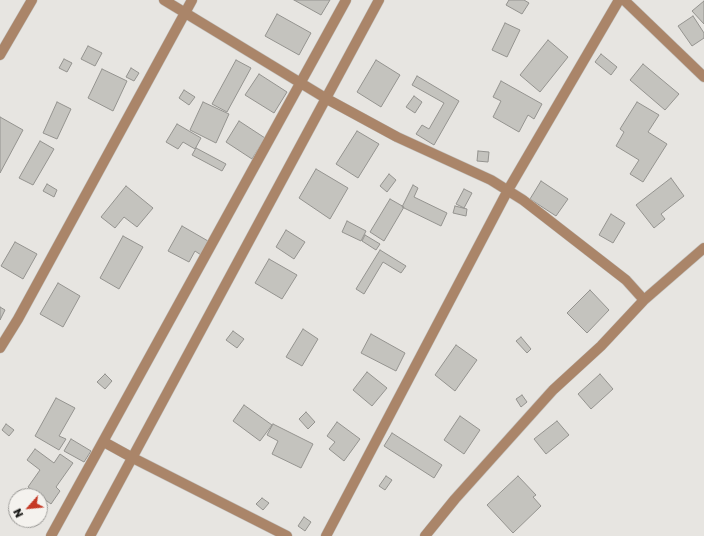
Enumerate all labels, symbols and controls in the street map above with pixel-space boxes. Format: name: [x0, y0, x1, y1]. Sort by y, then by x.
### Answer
north arrow: [8, 488, 48, 528]
text: N: [10, 507, 25, 520]

